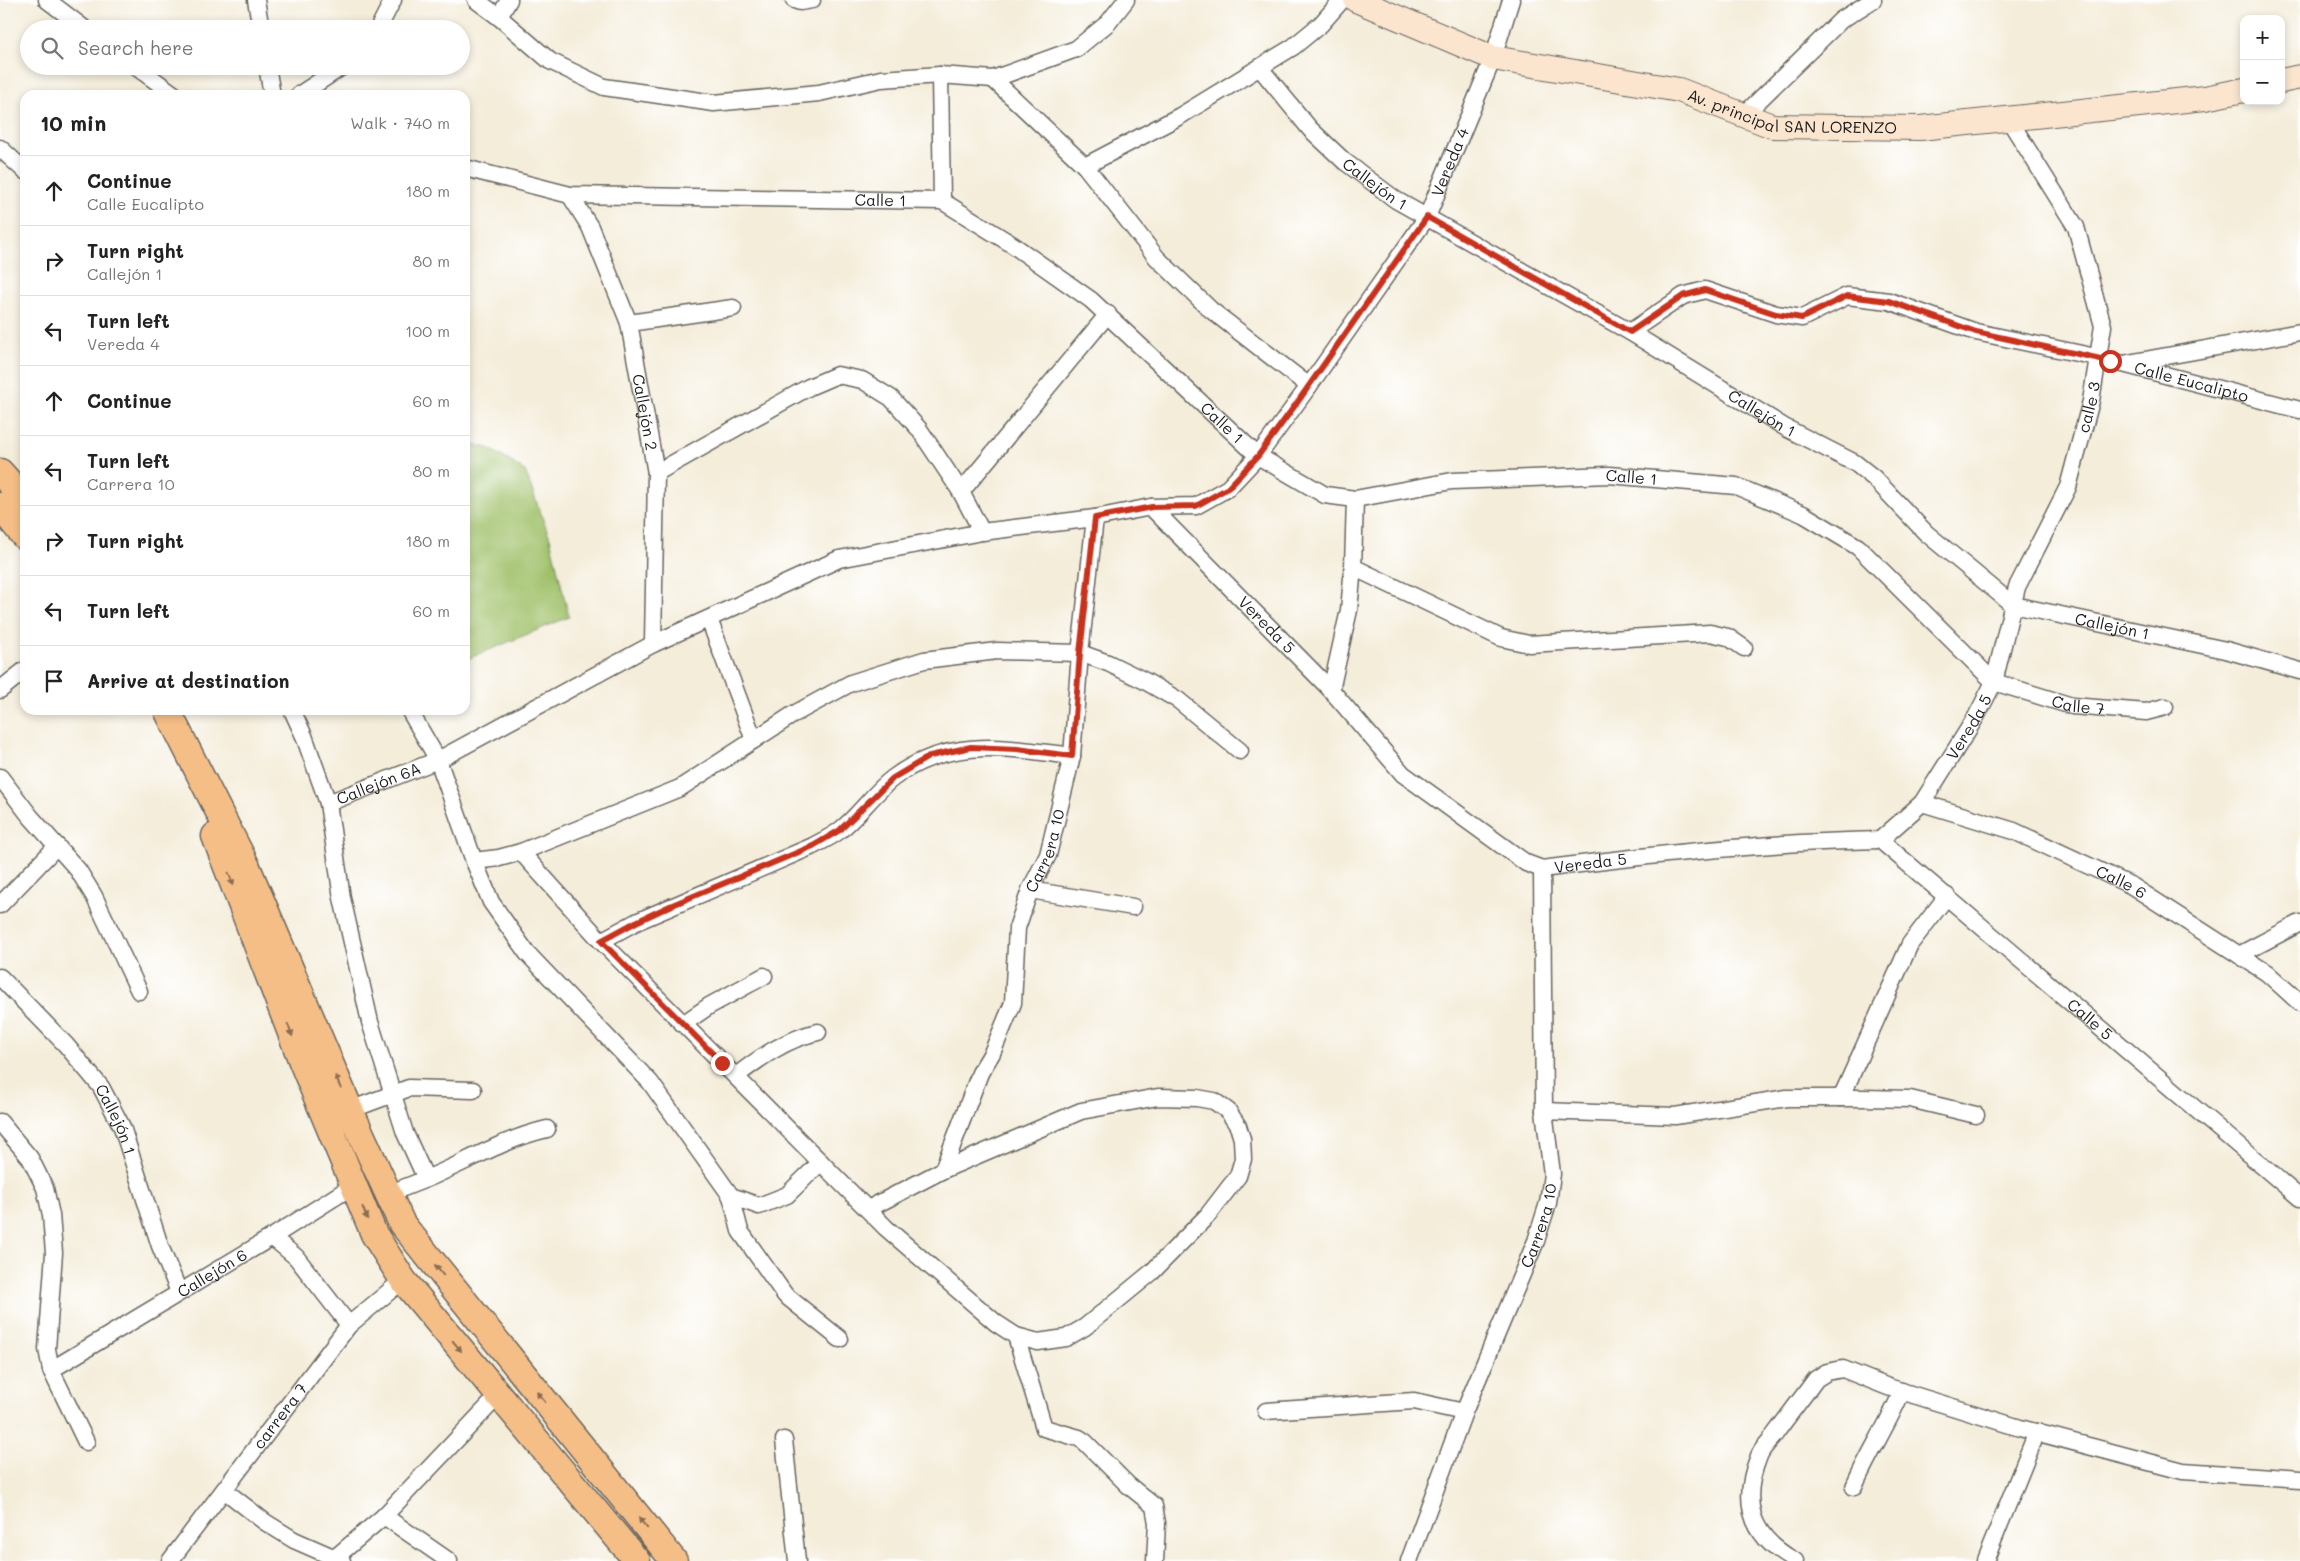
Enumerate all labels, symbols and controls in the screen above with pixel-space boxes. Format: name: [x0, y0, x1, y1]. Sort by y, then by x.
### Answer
map controls: [2240, 15, 2285, 105]
button: +: [2240, 15, 2285, 60]
search box: [20, 20, 470, 75]
icon: search: [38, 34, 66, 62]
text: Search here: [78, 35, 194, 60]
button: −: [2240, 60, 2285, 105]
street label: Av. principal SAN LORENZO: [1685, 83, 1897, 138]
text: 10 min: [40, 109, 106, 136]
text: Walk · 740 m: [350, 112, 450, 133]
street label: Vereda 4: [1426, 124, 1473, 199]
street label: Callejón 1: [1339, 153, 1411, 214]
text: Continue: [87, 168, 172, 193]
icon: ahead: [40, 177, 68, 205]
text: 180 m: [405, 180, 450, 201]
street label: Calle 1: [855, 189, 907, 210]
text: Calle Eucalipto: [87, 193, 204, 214]
text: Turn right: [87, 238, 184, 263]
icon: right: [40, 247, 68, 275]
text: 80 m: [413, 250, 450, 271]
text: Callejón 1: [87, 263, 162, 284]
text: Turn left: [87, 308, 170, 333]
icon: left: [40, 317, 68, 345]
text: 100 m: [405, 320, 450, 341]
text: Vereda 4: [87, 333, 160, 354]
route start: [2099, 350, 2122, 373]
street label: Calle Eucalipto: [2132, 356, 2251, 406]
street label: Callejón 2: [628, 372, 663, 452]
street label: calle 3: [2072, 380, 2104, 435]
street label: Callejón 1: [1724, 384, 1799, 441]
icon: ahead: [40, 387, 68, 415]
text: Continue: [87, 388, 172, 413]
text: 60 m: [413, 390, 450, 411]
street label: Calle 1: [1197, 397, 1249, 448]
text: Turn left: [87, 448, 170, 473]
icon: left: [40, 457, 68, 485]
text: 80 m: [413, 460, 450, 481]
street label: Calle 1: [1605, 464, 1658, 489]
text: Carrera 10: [87, 473, 175, 494]
icon: right: [40, 527, 68, 555]
text: Turn right: [87, 528, 184, 553]
text: 180 m: [405, 530, 450, 551]
street label: Vereda 5: [1234, 591, 1300, 658]
icon: left: [40, 597, 68, 625]
text: Turn left: [87, 598, 170, 623]
text: 60 m: [413, 600, 450, 621]
street label: Callejón 1: [2073, 607, 2151, 644]
icon: arrive: [40, 667, 68, 695]
text: Arrive at destination: [87, 668, 290, 693]
street label: Calle 7: [2049, 689, 2106, 719]
street label: Vereda 5: [1941, 690, 1996, 763]
street label: Callejón 6A: [333, 757, 424, 809]
street label: Carrera 10: [1020, 807, 1069, 896]
street label: Vereda 5: [1553, 847, 1628, 877]
street label: Calle 6: [2093, 860, 2151, 903]
one-way arrow: [227, 872, 235, 887]
street label: Calle 5: [2063, 993, 2118, 1044]
one-way arrow: [286, 1023, 294, 1038]
route end: [711, 1052, 734, 1075]
one-way arrow: [334, 1075, 342, 1089]
street label: Callejón 1: [91, 1080, 141, 1157]
street label: Carrera 10: [1515, 1182, 1561, 1271]
one-way arrow: [362, 1206, 370, 1220]
street label: Callejón 6: [173, 1244, 251, 1302]
one-way arrow: [434, 1264, 445, 1277]
one-way arrow: [452, 1339, 463, 1352]
street label: carrera 7: [248, 1378, 311, 1453]
one-way arrow: [536, 1390, 547, 1403]
one-way arrow: [638, 1517, 649, 1530]

